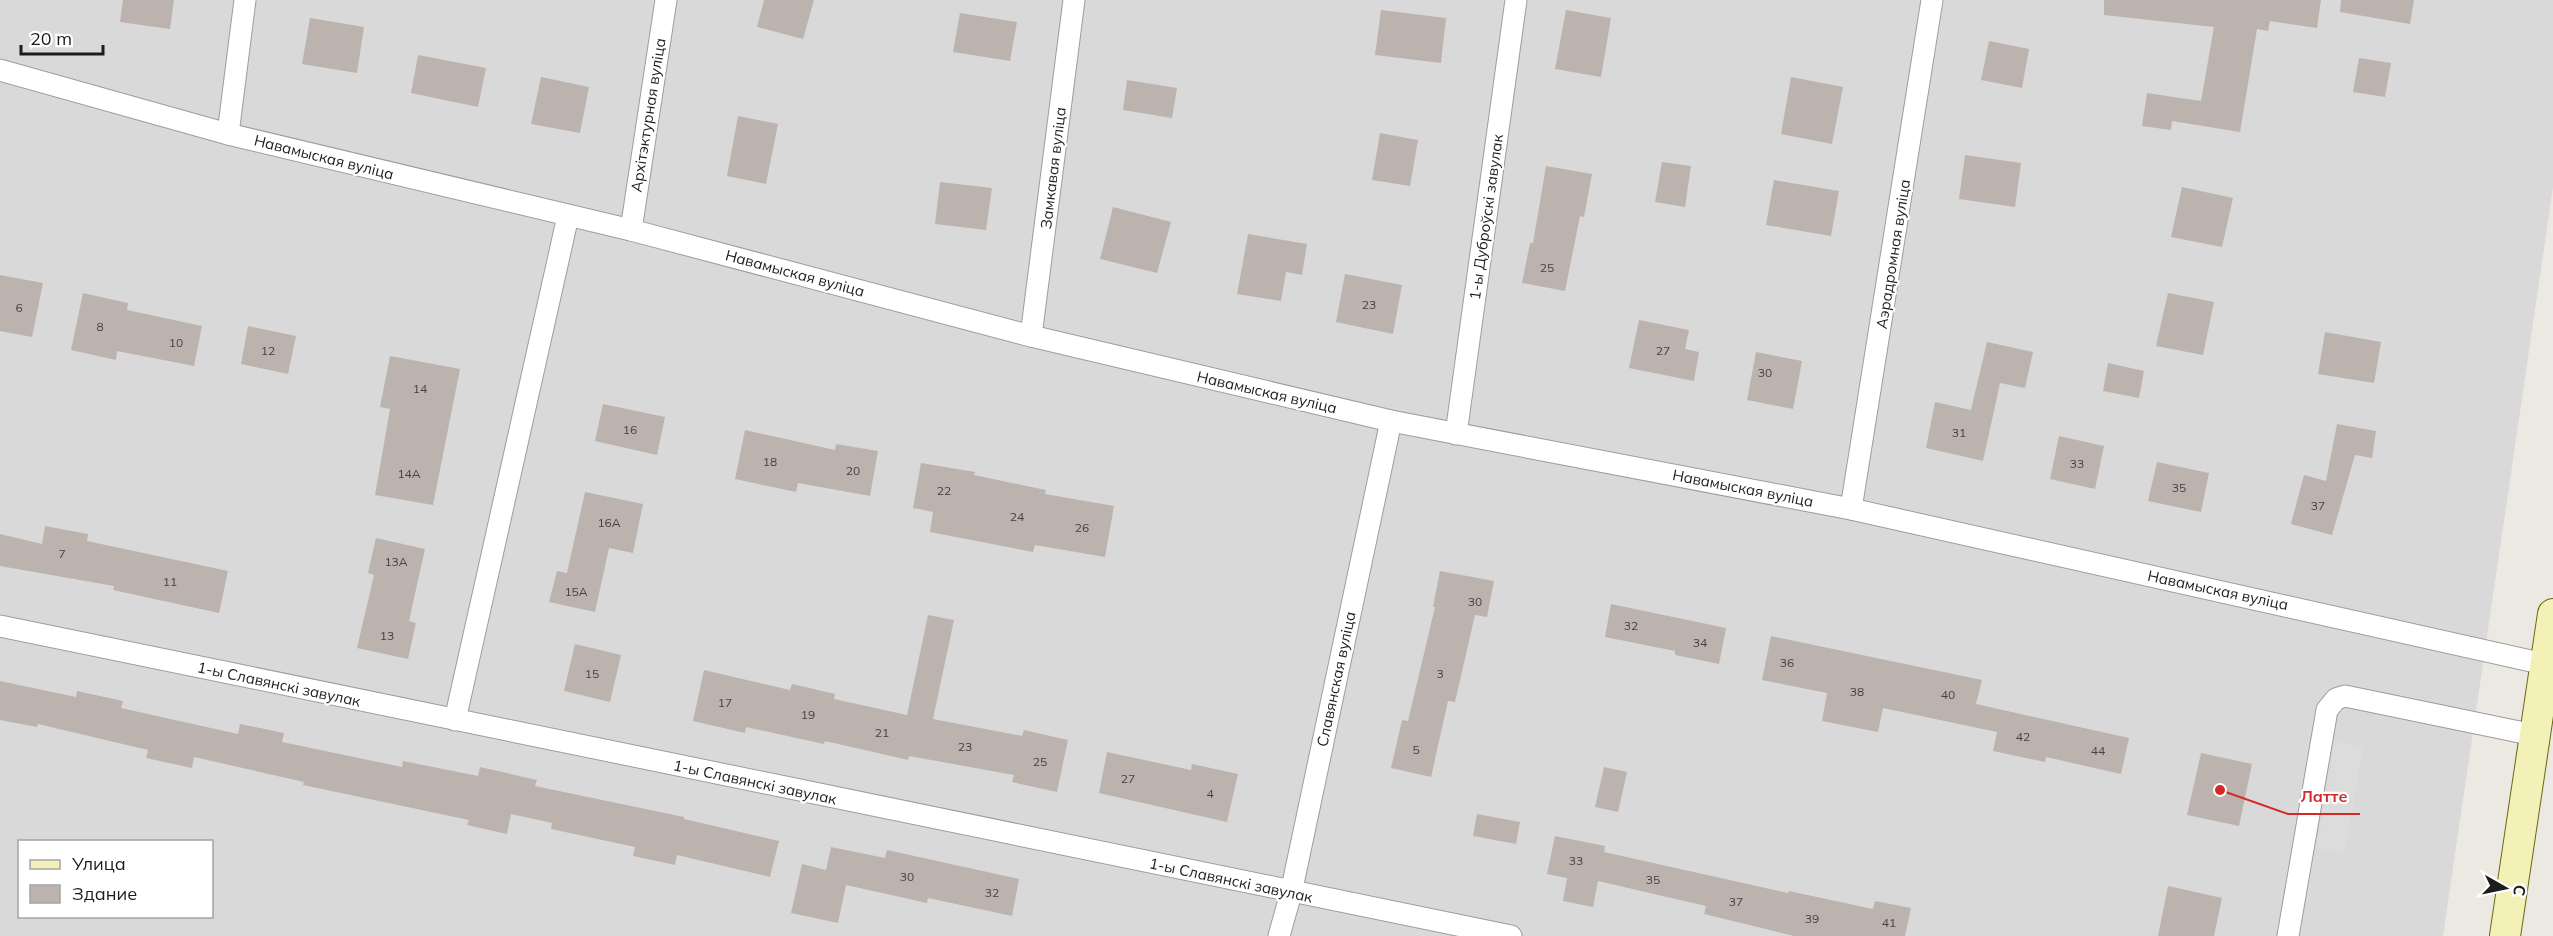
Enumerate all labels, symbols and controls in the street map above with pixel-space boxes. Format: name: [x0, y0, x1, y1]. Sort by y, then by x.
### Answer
scale bar: [21, 18, 104, 56]
text: 20 m: [30, 27, 72, 50]
street label: Архітэктурная вуліца: [626, 37, 670, 193]
street label: Замкавая вуліца: [1036, 106, 1070, 230]
street label: Навамыская вуліца: [252, 130, 396, 184]
street label: 1-ы Дуброўскі завулак: [1465, 132, 1507, 301]
street label: Аэрадромная вуліца: [1872, 178, 1914, 330]
street label: Навамыская вуліца: [723, 245, 867, 301]
house number: 25: [1540, 260, 1554, 275]
house number: 23: [1362, 297, 1376, 312]
house number: 6: [15, 300, 23, 315]
house number: 8: [96, 319, 104, 334]
house number: 10: [169, 335, 183, 350]
house number: 12: [261, 343, 275, 358]
house number: 27: [1656, 343, 1670, 358]
house number: 30: [1758, 365, 1772, 380]
street label: Навамыская вуліца: [1195, 367, 1339, 417]
house number: 14: [413, 381, 427, 396]
house number: 16: [623, 422, 637, 437]
house number: 31: [1952, 425, 1966, 440]
house number: 18: [763, 454, 777, 469]
house number: 33: [2070, 456, 2084, 471]
house number: 20: [846, 463, 860, 478]
street label: Навамыская вуліца: [1671, 465, 1815, 511]
house number: 14А: [397, 466, 421, 481]
house number: 35: [2172, 480, 2186, 495]
house number: 22: [937, 483, 951, 498]
house number: 37: [2311, 498, 2325, 513]
house number: 24: [1010, 509, 1024, 524]
house number: 16А: [597, 515, 621, 530]
house number: 26: [1075, 520, 1089, 535]
house number: 7: [58, 546, 66, 561]
house number: 13А: [384, 554, 408, 569]
street label: Навамыская вуліца: [2146, 566, 2290, 614]
house number: 11: [163, 574, 177, 589]
house number: 15А: [564, 584, 588, 599]
house number: 30: [1468, 594, 1482, 609]
street label: Славянская вуліца: [1312, 610, 1360, 748]
house number: 32: [1624, 618, 1638, 633]
house number: 13: [380, 628, 394, 643]
house number: 34: [1693, 635, 1707, 650]
house number: 36: [1780, 655, 1794, 670]
street label: 1-ы Славянскі завулак: [196, 657, 363, 711]
house number: 15: [585, 666, 599, 681]
house number: 3: [1436, 666, 1444, 681]
house number: 38: [1850, 684, 1864, 699]
house number: 40: [1941, 687, 1955, 702]
house number: 17: [718, 695, 732, 710]
house number: 19: [801, 707, 815, 722]
house number: 21: [875, 725, 889, 740]
house number: 42: [2016, 729, 2030, 744]
house number: 23: [958, 739, 972, 754]
house number: 5: [1412, 742, 1420, 757]
house number: 44: [2091, 743, 2105, 758]
house number: 25: [1033, 754, 1047, 769]
street label: 1-ы Славянскі завулак: [672, 755, 839, 809]
house number: 27: [1121, 771, 1135, 786]
callout: Латте: [2288, 780, 2360, 814]
house number: 4: [1206, 786, 1214, 801]
text: Латте: [2300, 786, 2348, 806]
legend: [18, 840, 213, 918]
text: Улица: [71, 852, 126, 875]
street label: 1-ы Славянскі завулак: [1148, 853, 1315, 907]
house number: 33: [1569, 853, 1583, 868]
north arrow: [2475, 858, 2535, 918]
house number: 30: [900, 869, 914, 884]
house number: 35: [1646, 872, 1660, 887]
text: Здание: [72, 882, 137, 905]
text: С: [2509, 883, 2531, 897]
house number: 32: [985, 885, 999, 900]
house number: 37: [1729, 894, 1743, 909]
house number: 39: [1805, 911, 1819, 926]
house number: 41: [1882, 915, 1896, 930]

